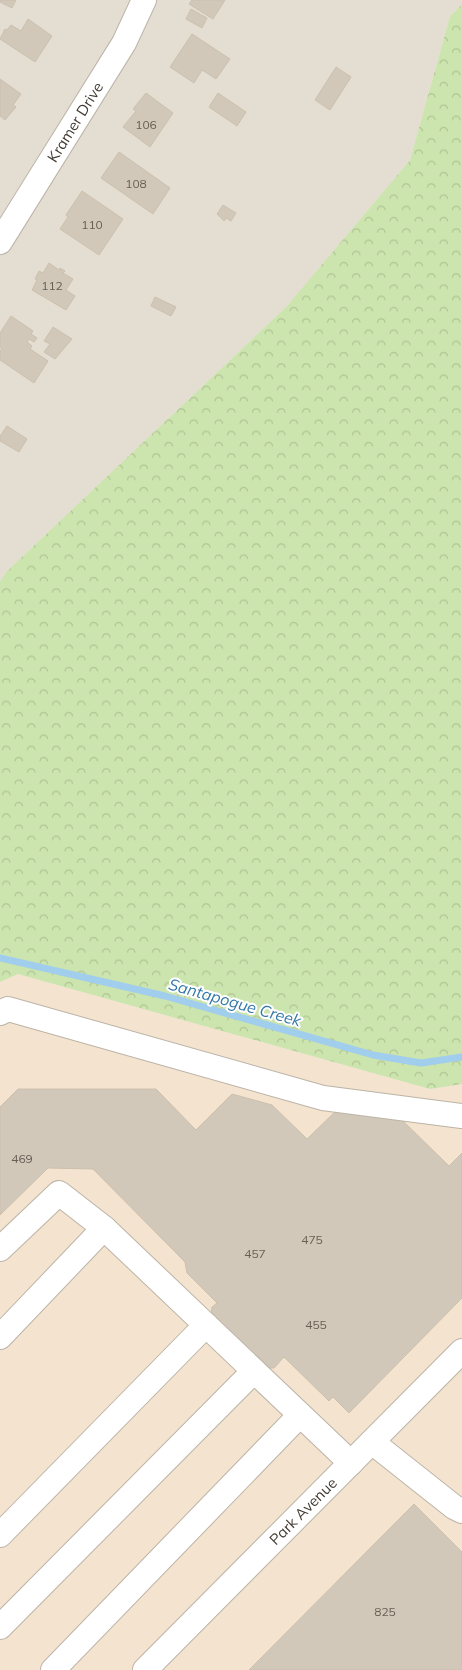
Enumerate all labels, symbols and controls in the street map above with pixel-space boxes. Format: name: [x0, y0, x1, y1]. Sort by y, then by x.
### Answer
street label: Kramer Drive: [43, 78, 107, 166]
house number: 106: [135, 117, 157, 132]
house number: 108: [125, 176, 147, 191]
house number: 110: [81, 217, 103, 232]
house number: 112: [41, 278, 63, 293]
water label: Santapogue Creek: [166, 974, 304, 1031]
house number: 469: [11, 1151, 33, 1166]
house number: 475: [301, 1232, 323, 1247]
house number: 457: [244, 1246, 266, 1261]
house number: 455: [305, 1317, 327, 1332]
street label: Park Avenue: [265, 1473, 341, 1549]
house number: 825: [374, 1604, 396, 1619]

